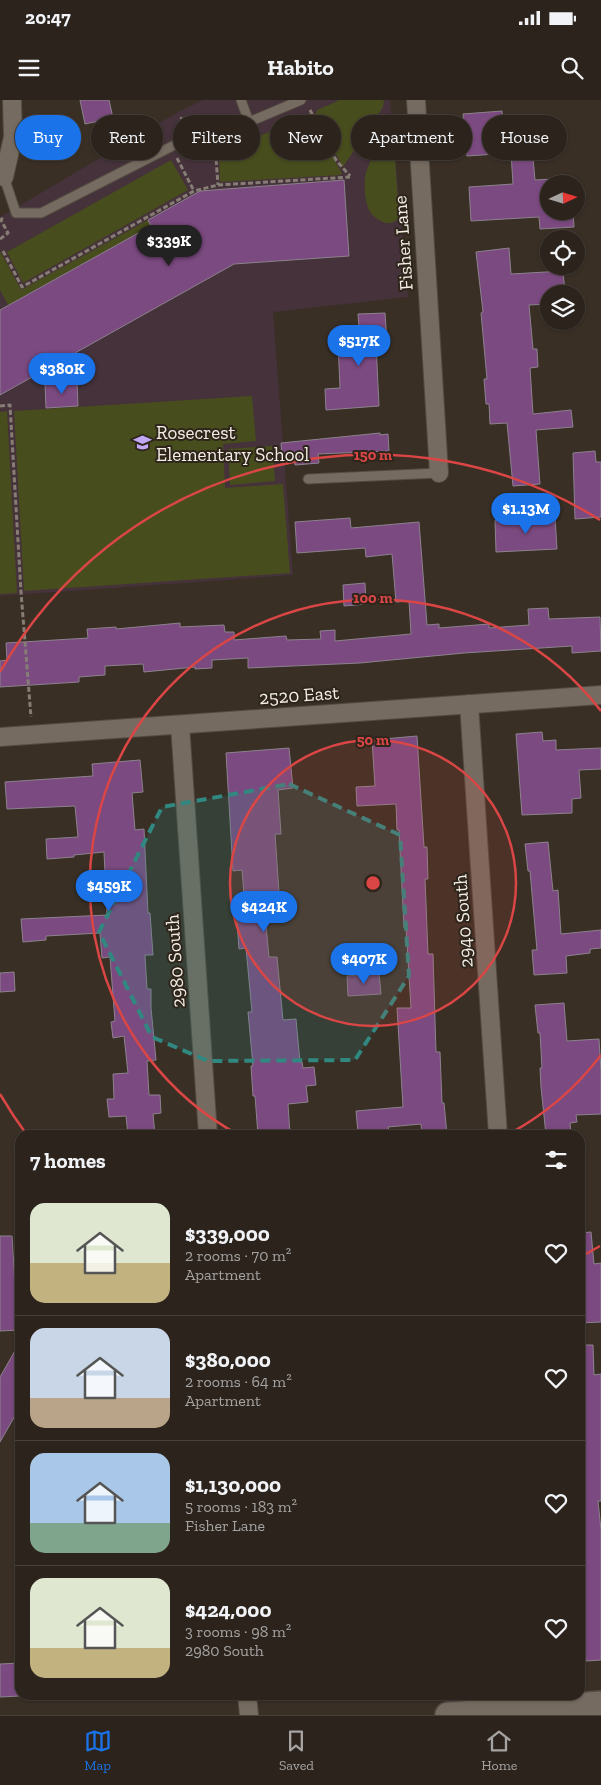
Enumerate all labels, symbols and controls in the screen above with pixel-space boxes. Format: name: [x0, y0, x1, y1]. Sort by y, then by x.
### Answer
text: 20:47: [25, 6, 71, 29]
icon: menu: [15, 54, 43, 82]
text: Habito: [267, 54, 334, 81]
icon: search: [558, 54, 586, 82]
chip: Buy: [15, 115, 81, 160]
chip: Rent: [91, 115, 163, 160]
chip: Filters: [173, 115, 260, 160]
chip: New: [270, 115, 341, 160]
chip: Apartment: [351, 115, 472, 160]
chip: House: [482, 115, 567, 160]
north arrow: [540, 175, 585, 220]
map controls: [540, 175, 585, 330]
street label: Fisher Lane: [388, 195, 418, 291]
pin: $339K: [134, 224, 204, 267]
button: locate: [540, 230, 585, 275]
text: $339K: [147, 231, 191, 250]
button: layers: [540, 285, 585, 330]
pin: $517K: [324, 324, 394, 367]
text: $517K: [338, 331, 380, 350]
pin: $380K: [27, 352, 97, 395]
text: $380K: [39, 359, 85, 378]
place label: Rosecrest Elementary School: [156, 421, 309, 466]
school or university icon: Rosecrest Elementary School: [132, 433, 152, 453]
text: 150 m: [354, 446, 392, 464]
pin: $1.13M: [485, 492, 567, 535]
text: $1.13M: [502, 499, 550, 518]
text: 100 m: [353, 589, 393, 607]
street label: 2520 East: [258, 681, 340, 709]
text: 50 m: [357, 731, 389, 749]
pin: $459K: [74, 870, 144, 912]
street label: 2940 South: [448, 873, 478, 968]
centre of rings: [364, 874, 382, 892]
text: $459K: [87, 876, 131, 895]
pin: $424K: [229, 890, 299, 933]
text: $424K: [241, 897, 287, 916]
street label: 2980 South: [160, 913, 190, 1008]
pin: $407K: [329, 942, 399, 985]
text: $407K: [342, 949, 386, 968]
icon: filters: [542, 1146, 570, 1174]
text: 7 homes: [30, 1148, 106, 1173]
text: $339,000: [185, 1221, 270, 1246]
icon: home: [70, 1223, 130, 1283]
icon: heart: [542, 1239, 570, 1267]
text: 2 rooms · 70 m²: [185, 1246, 291, 1265]
text: Apartment: [185, 1265, 261, 1284]
text: $380,000: [185, 1347, 271, 1372]
icon: home: [70, 1348, 130, 1408]
icon: heart: [542, 1364, 570, 1392]
text: 2 rooms · 64 m²: [185, 1372, 292, 1391]
text: Apartment: [185, 1391, 261, 1410]
text: $1,130,000: [185, 1472, 281, 1497]
icon: home: [70, 1473, 130, 1533]
icon: heart: [542, 1489, 570, 1517]
text: 5 rooms · 183 m²: [185, 1497, 297, 1516]
text: Fisher Lane: [185, 1516, 265, 1535]
text: $424,000: [185, 1597, 271, 1622]
icon: home: [70, 1598, 130, 1658]
icon: heart: [542, 1614, 570, 1642]
text: 3 rooms · 98 m²: [185, 1622, 291, 1641]
text: 2980 South: [185, 1641, 264, 1660]
tab: Map: [84, 1727, 112, 1774]
tab: Saved: [279, 1727, 314, 1774]
tab: Home: [481, 1727, 517, 1774]

